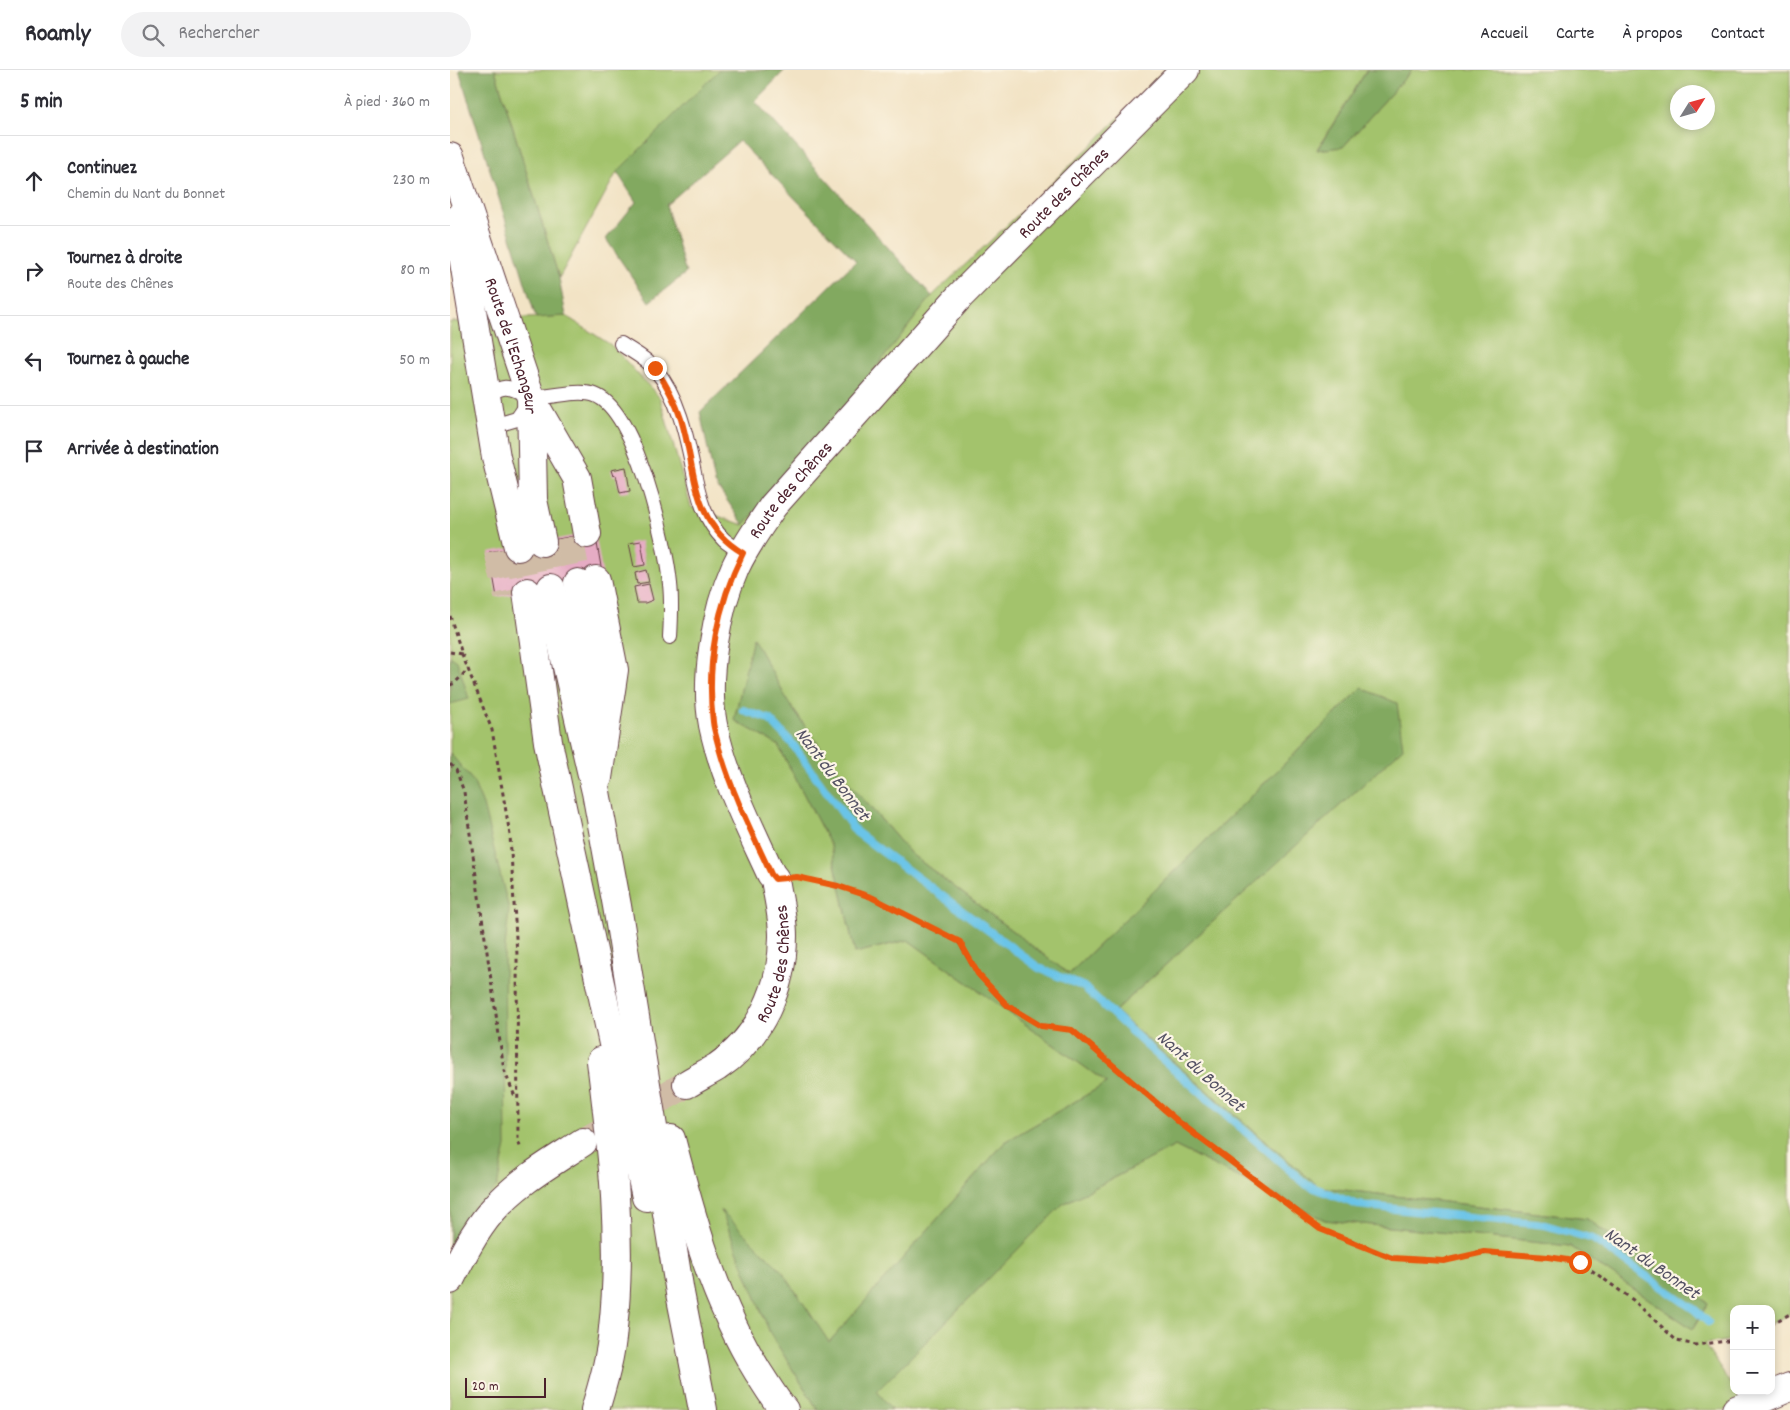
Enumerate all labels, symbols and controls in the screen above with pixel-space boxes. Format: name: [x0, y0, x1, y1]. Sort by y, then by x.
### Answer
search box: [121, 12, 471, 57]
text: Roamly: [25, 18, 91, 52]
icon: search: [139, 21, 167, 49]
text: Rechercher: [179, 21, 260, 48]
text: Accueil: [1480, 22, 1528, 47]
text: Carte: [1556, 22, 1595, 47]
text: À propos: [1623, 22, 1683, 47]
text: Contact: [1711, 22, 1765, 47]
north arrow: [1670, 85, 1715, 130]
text: 5 min: [20, 88, 63, 118]
text: À pied · 360 m: [344, 91, 430, 114]
street label: Route des Chênes: [1014, 143, 1116, 246]
text: Continuez: [67, 156, 137, 183]
icon: ahead: [20, 167, 48, 195]
text: 230 m: [393, 169, 430, 192]
text: Chemin du Nant du Bonnet: [67, 183, 225, 206]
text: Tournez à droite: [67, 246, 182, 273]
icon: right: [20, 257, 48, 285]
text: 80 m: [400, 259, 430, 282]
text: Route des Chênes: [67, 273, 174, 296]
street label: Route de l'Echangeur: [477, 275, 541, 415]
icon: left: [20, 347, 48, 375]
text: Tournez à gauche: [67, 347, 189, 374]
text: 50 m: [399, 349, 430, 372]
route end: [644, 357, 667, 380]
icon: arrive: [20, 437, 48, 465]
text: Arrivée à destination: [67, 437, 219, 464]
street label: Route des Chênes: [744, 437, 840, 545]
water label: Nant du Bonnet: [787, 723, 876, 829]
street label: Route des Chênes: [751, 903, 798, 1028]
water label: Nant du Bonnet: [1150, 1026, 1251, 1121]
water label: Nant du Bonnet: [1598, 1222, 1706, 1309]
route start: [1569, 1251, 1592, 1274]
map controls: [1730, 1305, 1775, 1395]
button: +: [1730, 1305, 1775, 1350]
button: −: [1730, 1350, 1775, 1395]
scale bar: [465, 1375, 546, 1398]
text: 20 m: [472, 1377, 499, 1397]

